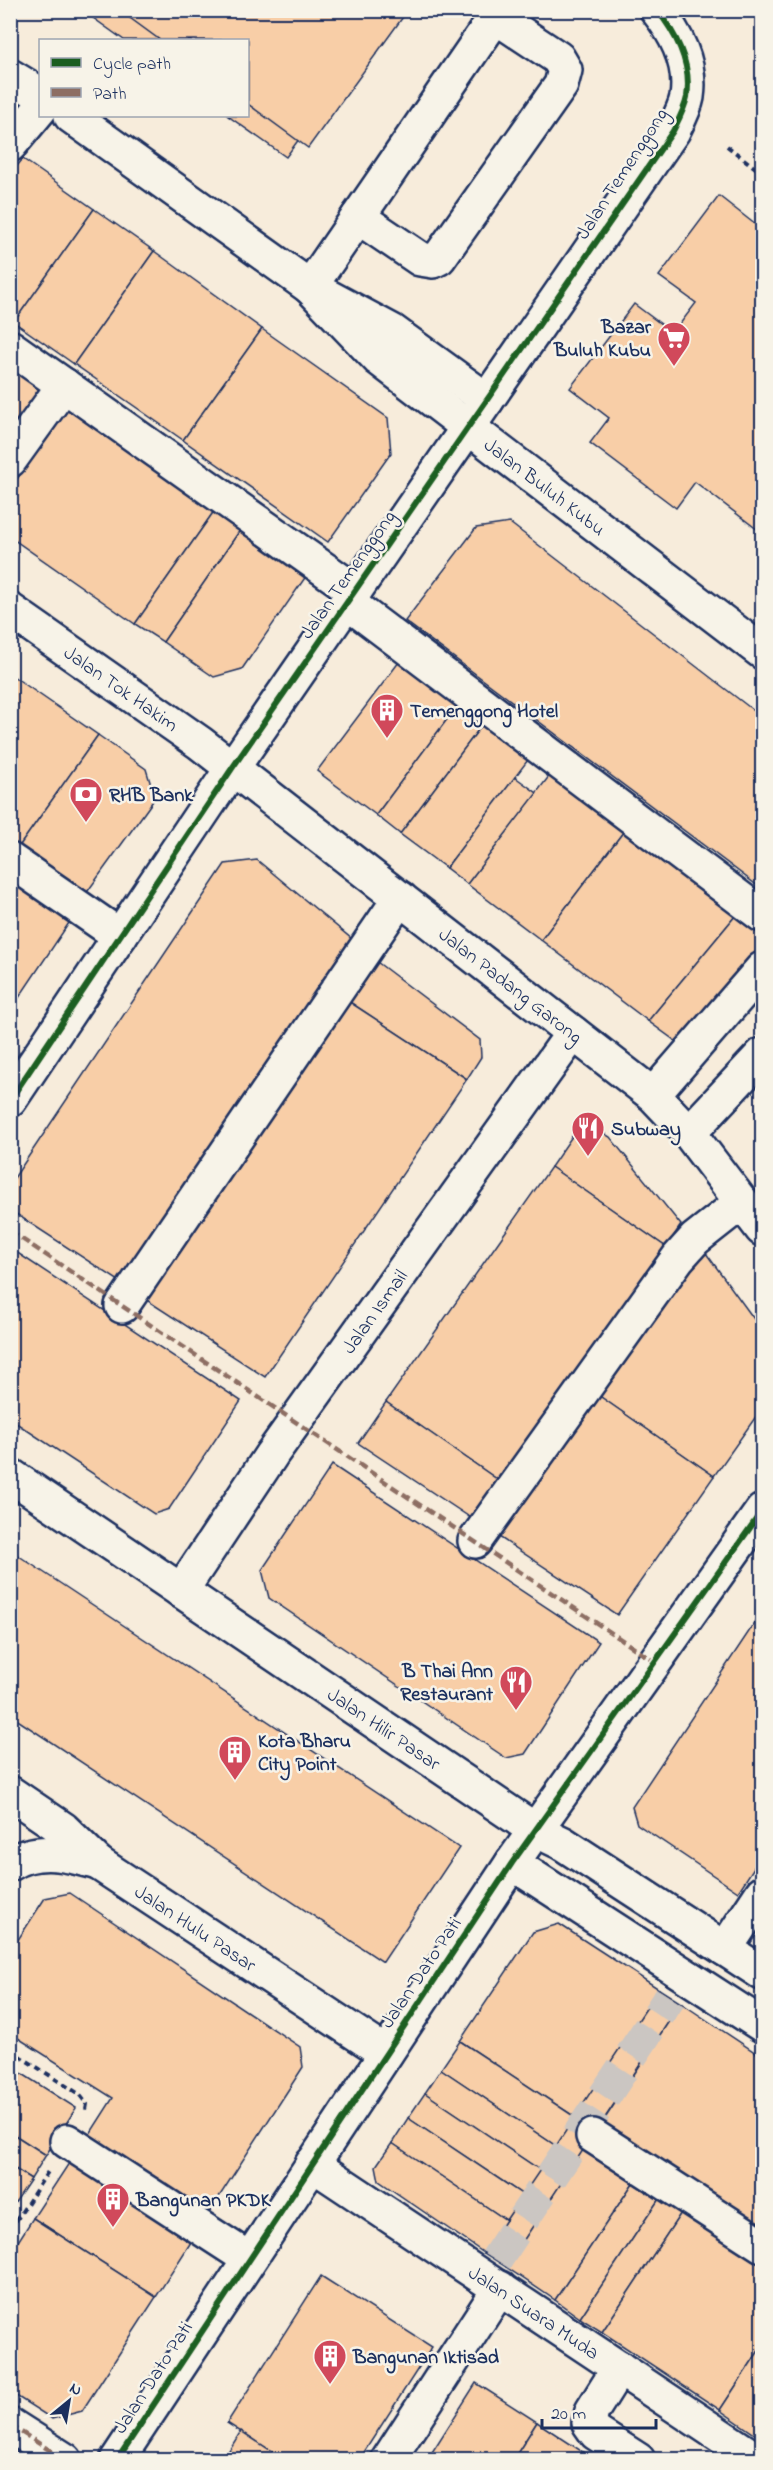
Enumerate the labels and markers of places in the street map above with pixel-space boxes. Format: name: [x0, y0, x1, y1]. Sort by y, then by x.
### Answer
place label: Bazar Buluh Kubu: [553, 314, 652, 366]
supermarket icon: Bazar Buluh Kubu: [656, 320, 692, 367]
building icon: Temenggong Hotel: [369, 692, 405, 739]
place label: Temenggong Hotel: [410, 698, 558, 728]
bank icon: RHB Bank: [68, 776, 104, 823]
place label: RHB Bank: [109, 782, 194, 811]
restaurant icon: Subway: [570, 1110, 606, 1157]
place label: Subway: [611, 1116, 681, 1146]
place label: B Thai Ann Restaurant: [400, 1658, 493, 1710]
restaurant icon: B Thai Ann Restaurant: [498, 1664, 534, 1711]
place label: Kota Bharu City Point: [258, 1728, 351, 1781]
building icon: Kota Bharu City Point: [217, 1734, 253, 1781]
building icon: Bangunan PKDK: [95, 2181, 131, 2228]
place label: Bangunan PKDK: [135, 2187, 272, 2217]
building icon: Bangunan Iktisad: [312, 2338, 348, 2385]
place label: Bangunan Iktisad: [352, 2344, 500, 2374]

